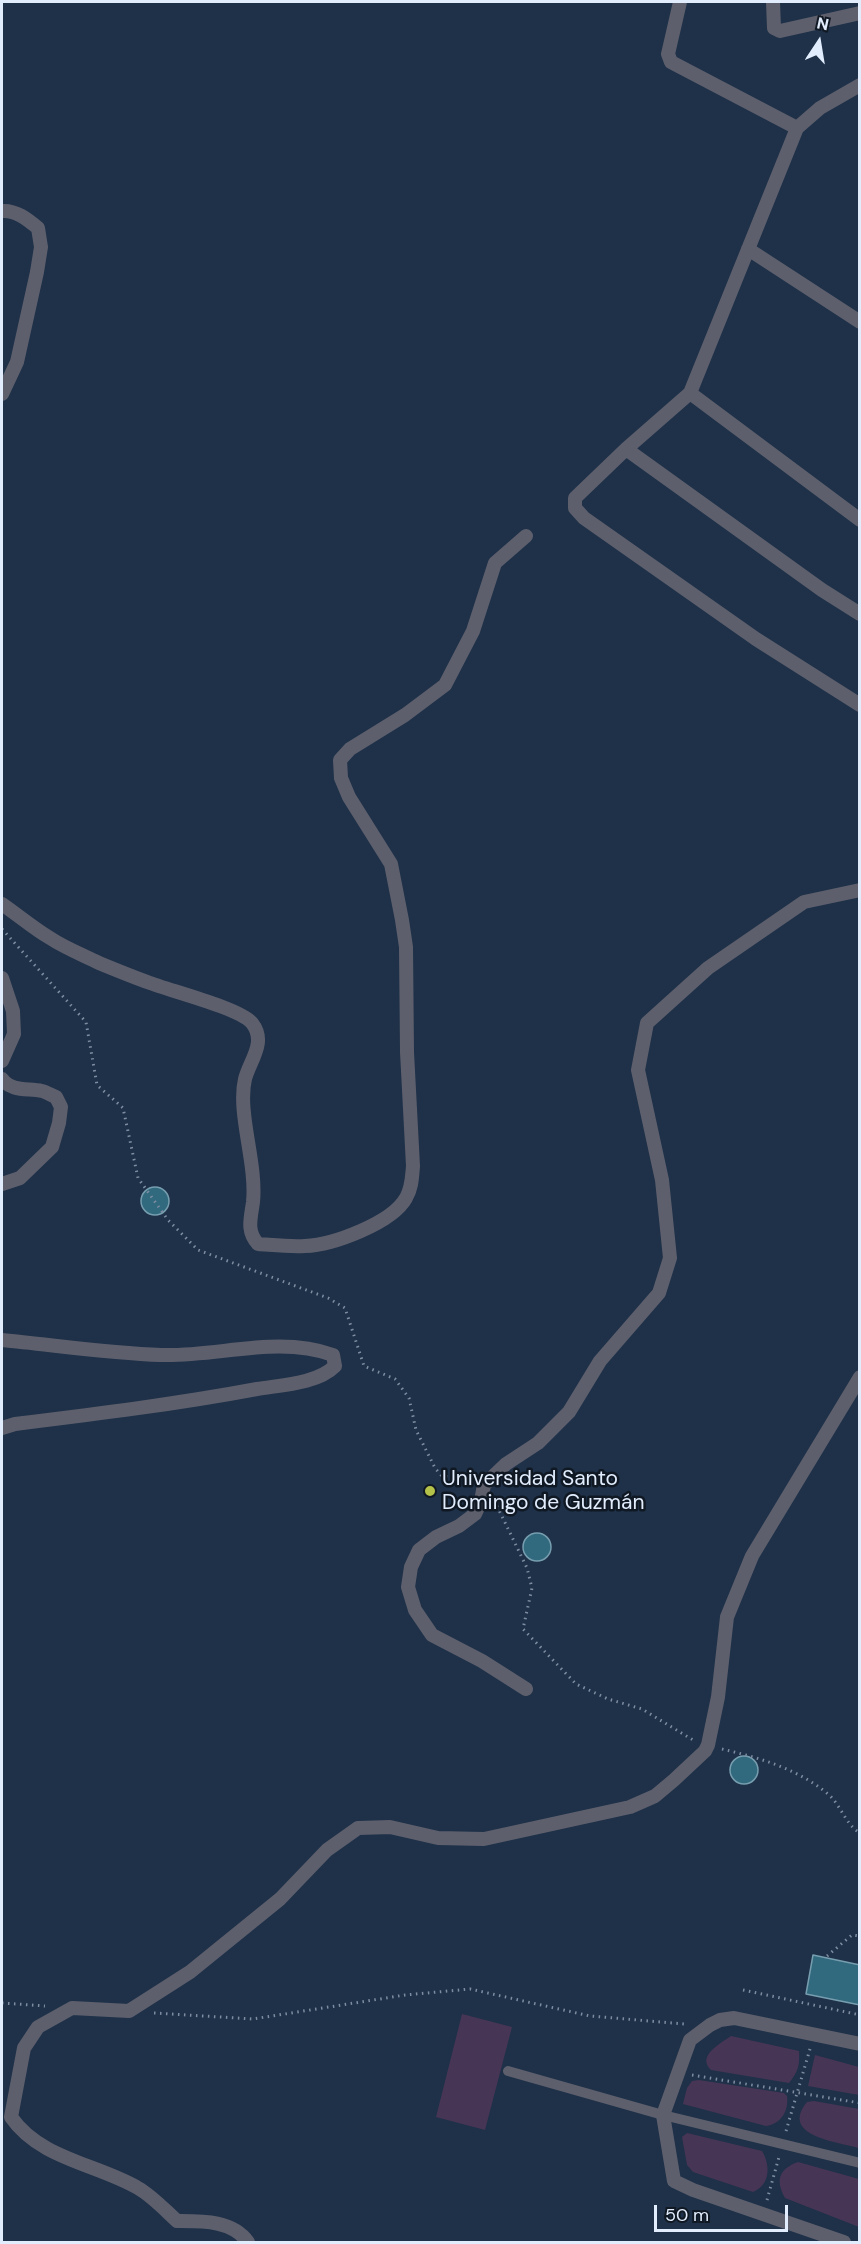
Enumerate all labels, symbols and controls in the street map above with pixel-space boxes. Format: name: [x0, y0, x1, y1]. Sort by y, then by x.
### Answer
north arrow: [789, 12, 849, 72]
text: N: [815, 12, 831, 35]
place label: Universidad Santo Domingo de Guzmán: [442, 1466, 644, 1516]
marker: Universidad Santo Domingo de Guzmán: [423, 1484, 437, 1498]
scale bar: [657, 2193, 790, 2231]
text: 50 m: [665, 2203, 709, 2227]

